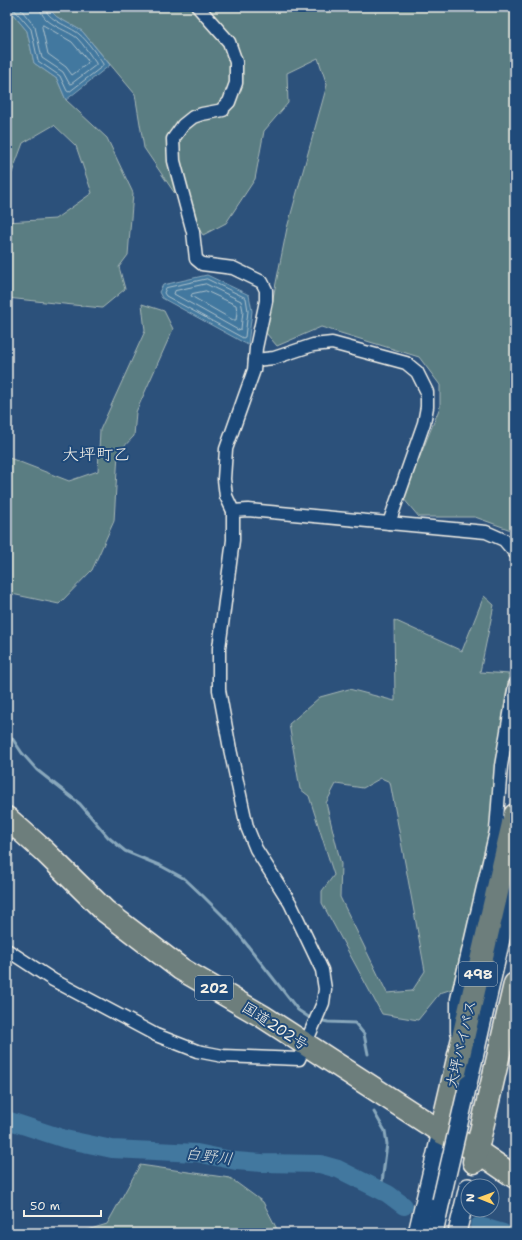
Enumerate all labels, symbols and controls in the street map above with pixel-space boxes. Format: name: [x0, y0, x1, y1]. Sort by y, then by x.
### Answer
district label: 大坪町乙: [62, 443, 130, 465]
road number: 498: [459, 962, 497, 986]
road number: 202: [195, 976, 233, 1000]
street label: 国道202号: [238, 997, 312, 1055]
street label: 大坪バイパス: [441, 998, 481, 1090]
water label: 白野川: [184, 1143, 234, 1169]
north arrow: [460, 1178, 500, 1218]
scale bar: [24, 1192, 101, 1218]
text: N: [463, 1193, 478, 1202]
text: 50 m: [30, 1198, 60, 1214]

